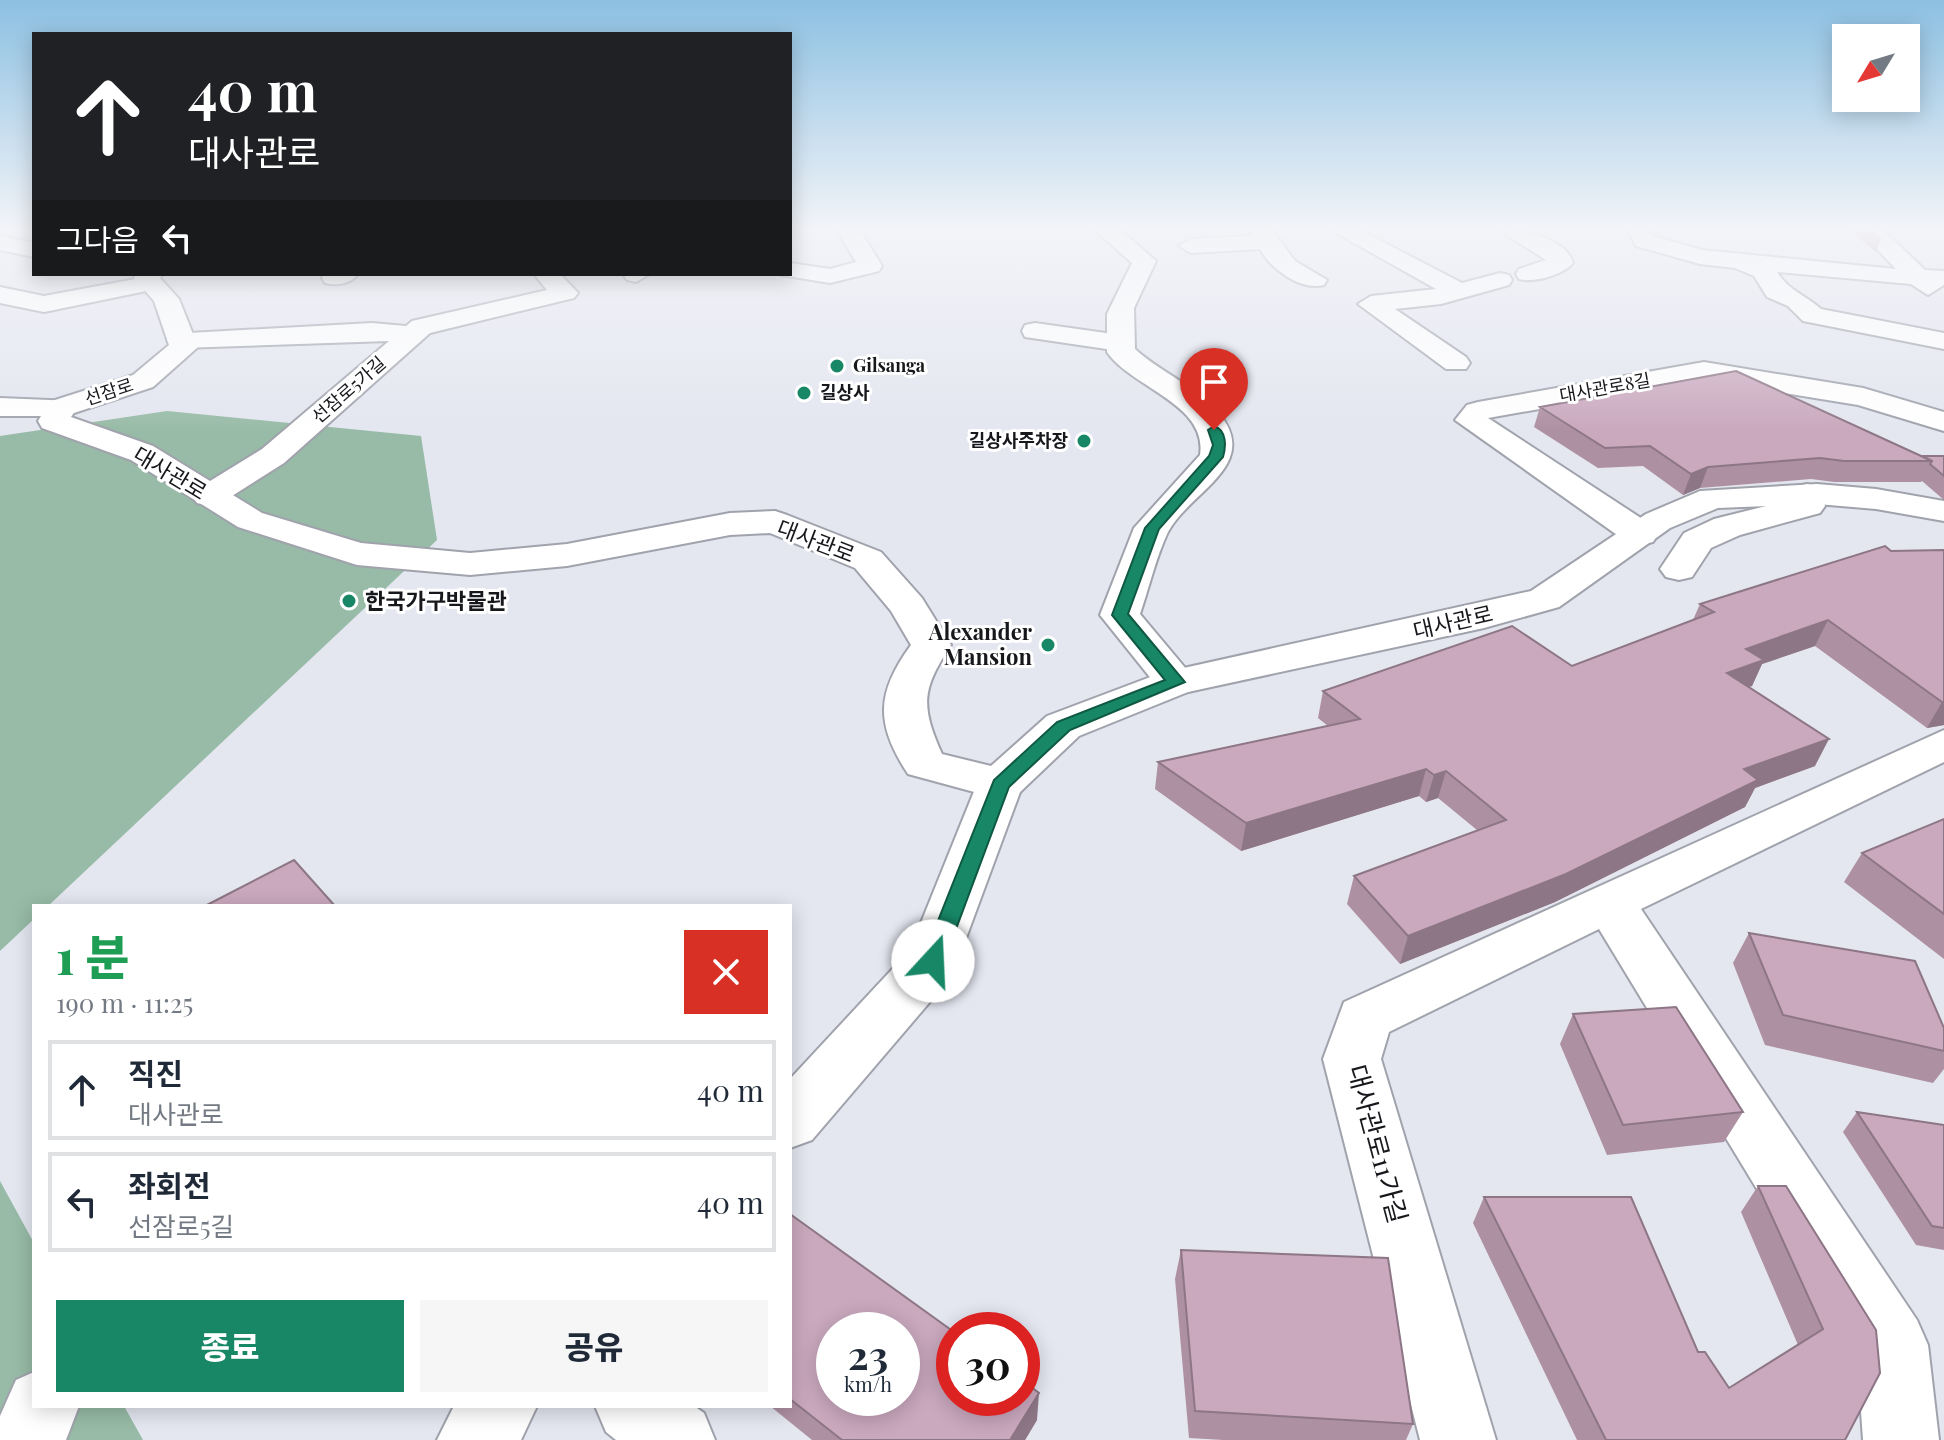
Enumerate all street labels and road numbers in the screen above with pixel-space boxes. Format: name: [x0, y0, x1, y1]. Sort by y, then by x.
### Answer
street label: 선잠로5가길: [306, 351, 390, 428]
street label: 대사관로8길: [1557, 367, 1652, 407]
street label: 선잠로: [81, 372, 136, 410]
street label: 대사관로: [128, 438, 213, 506]
street label: 대사관로: [773, 512, 860, 569]
street label: 대사관로: [1410, 597, 1496, 645]
street label: 대사관로11가길: [1340, 1060, 1416, 1227]

